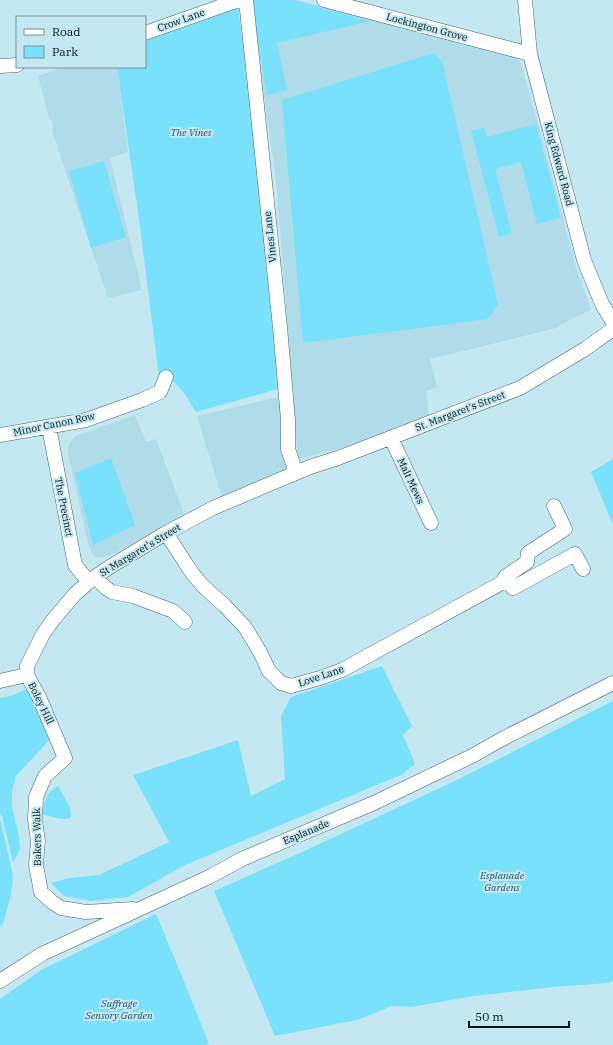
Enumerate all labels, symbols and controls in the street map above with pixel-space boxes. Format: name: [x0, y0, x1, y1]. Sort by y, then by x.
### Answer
street label: Crow Lane: [155, 5, 207, 35]
street label: Lockington Grove: [385, 10, 469, 44]
legend: [16, 16, 146, 68]
text: Road: [52, 24, 81, 39]
text: Park: [52, 44, 78, 59]
street label: King Edward Road: [542, 120, 576, 208]
park label: The Vines: [171, 126, 212, 139]
street label: Vines Lane: [261, 211, 279, 263]
street label: St. Margaret's Street: [413, 388, 507, 434]
street label: Minor Canon Row: [12, 409, 96, 439]
street label: Malt Mews: [395, 456, 427, 506]
street label: The Precinct: [52, 476, 76, 538]
street label: St Margaret's Street: [97, 520, 183, 579]
street label: Love Lane: [296, 662, 346, 690]
street label: Boley Hill: [25, 680, 57, 726]
street label: Bakers Walk: [30, 808, 44, 866]
street label: Esplanade: [281, 816, 331, 848]
park label: Esplanade Gardens: [479, 869, 525, 894]
park label: Suffrage Sensory Garden: [84, 997, 153, 1022]
scale bar: [469, 1003, 569, 1029]
text: 50 m: [475, 1009, 504, 1024]

